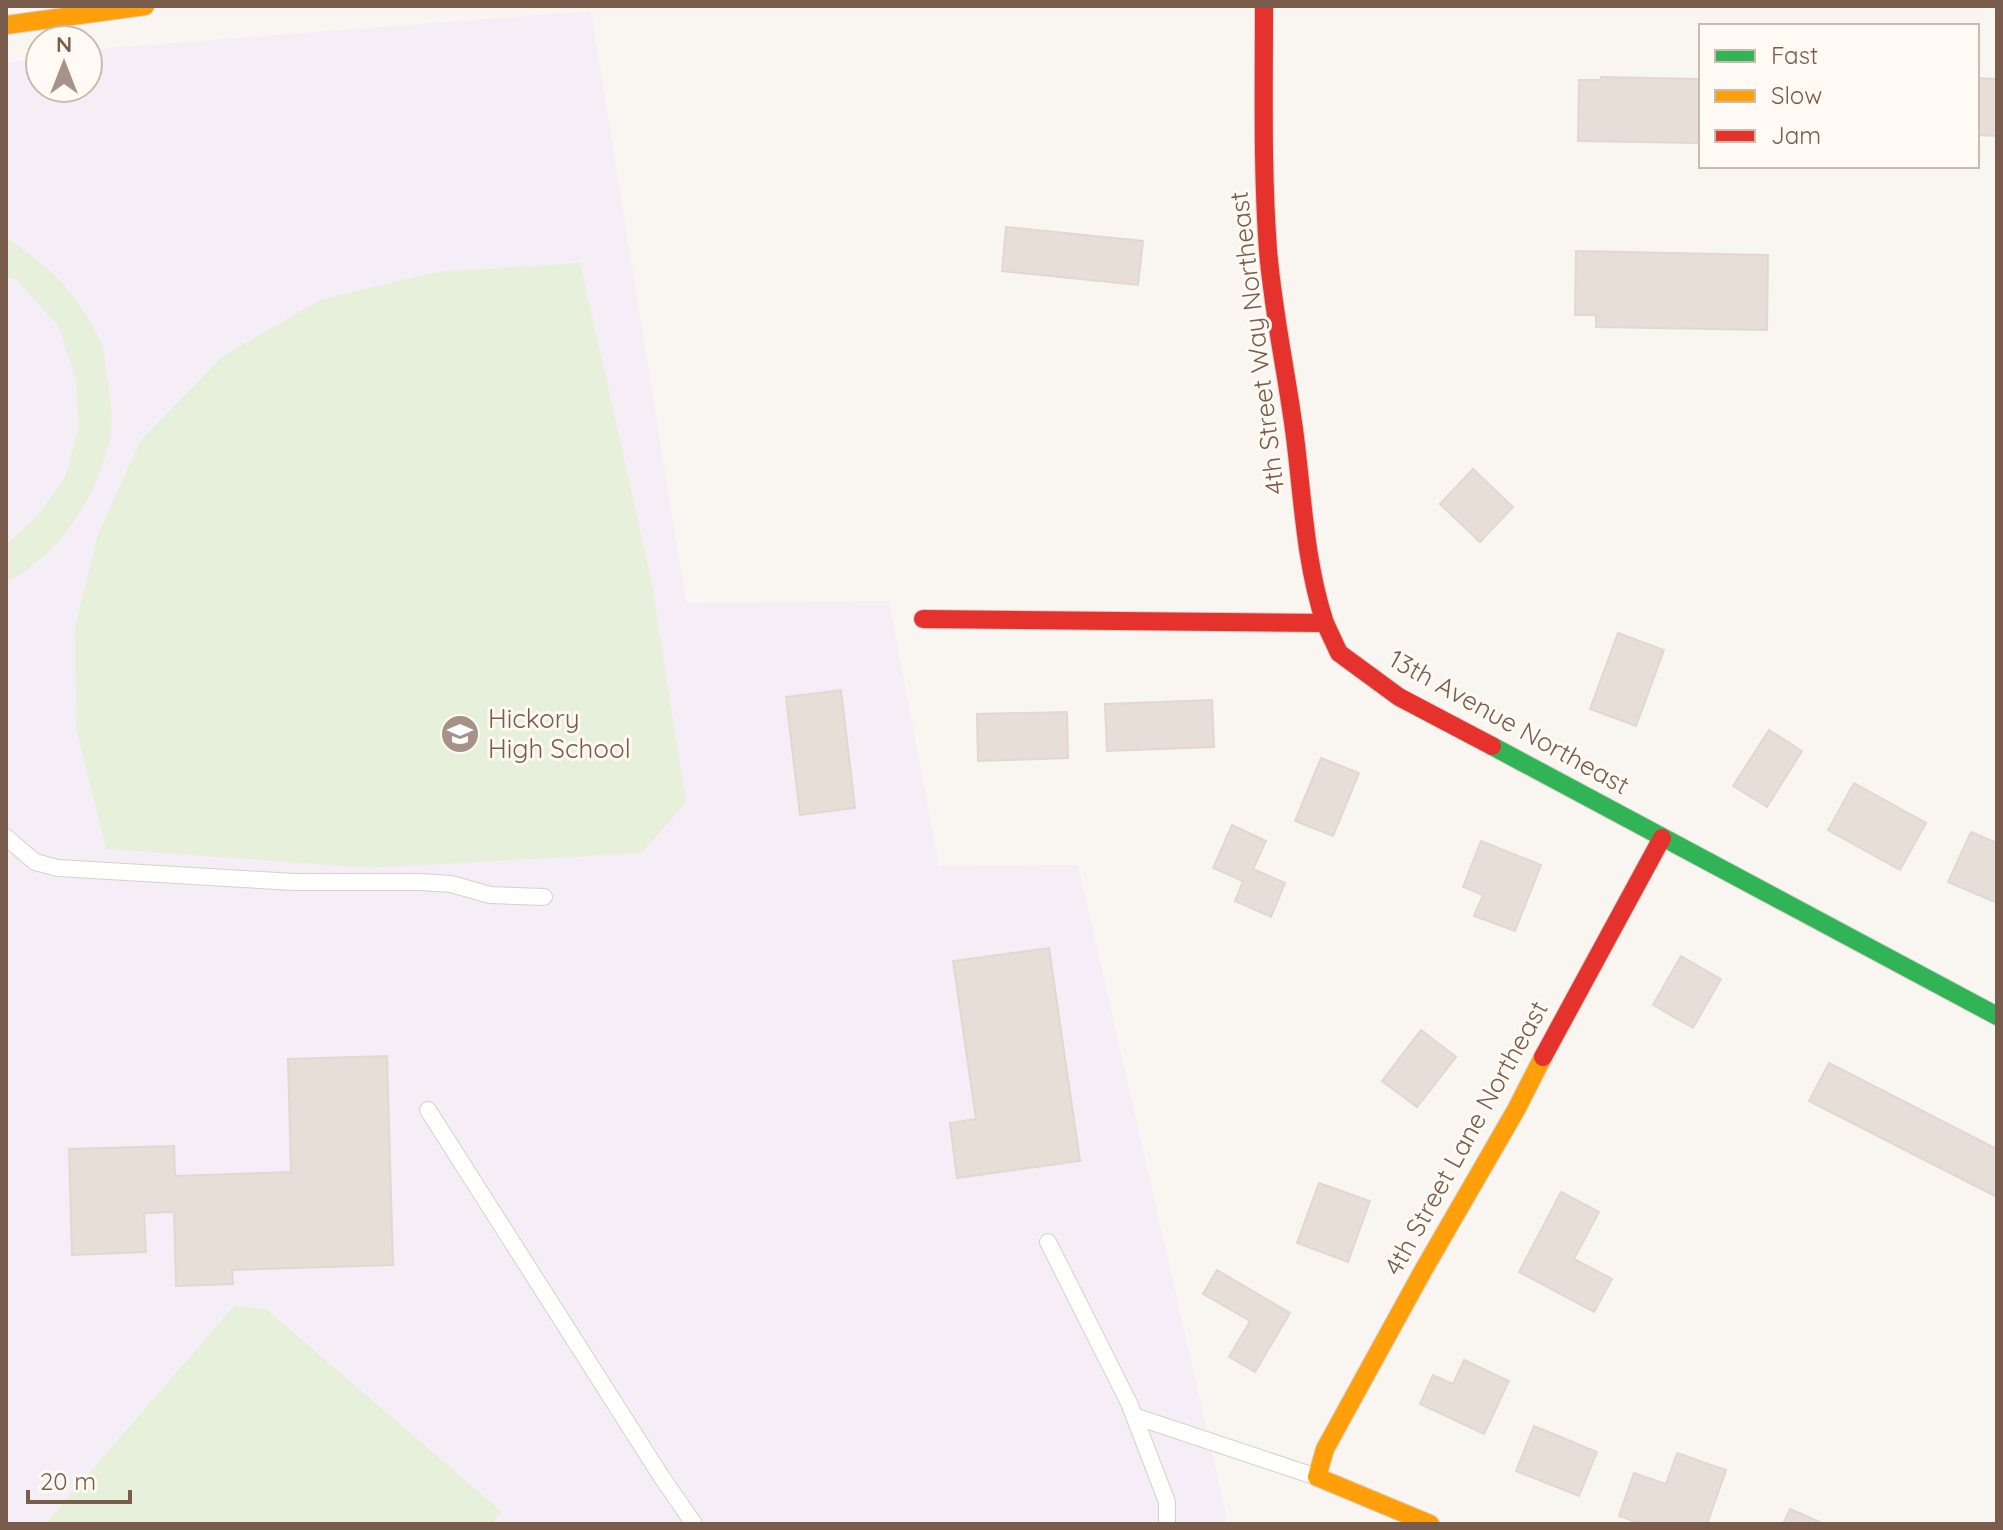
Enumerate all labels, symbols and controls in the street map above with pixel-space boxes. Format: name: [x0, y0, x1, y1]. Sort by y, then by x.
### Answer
north arrow: [24, 24, 104, 104]
legend: [1699, 24, 1979, 168]
text: N: [56, 30, 72, 58]
text: Fast: [1771, 40, 1818, 70]
text: Slow: [1771, 80, 1822, 110]
text: Jam: [1771, 120, 1821, 150]
street label: 4th Street Way Northeast: [1222, 190, 1291, 496]
street label: 13th Avenue Northeast: [1383, 642, 1635, 801]
place label: Hickory High School: [488, 702, 631, 765]
school or university icon: Hickory High School: [439, 713, 481, 755]
street label: 4th Street Lane Northeast: [1376, 995, 1555, 1281]
scale bar: [28, 1454, 130, 1504]
text: 20 m: [40, 1466, 96, 1496]

